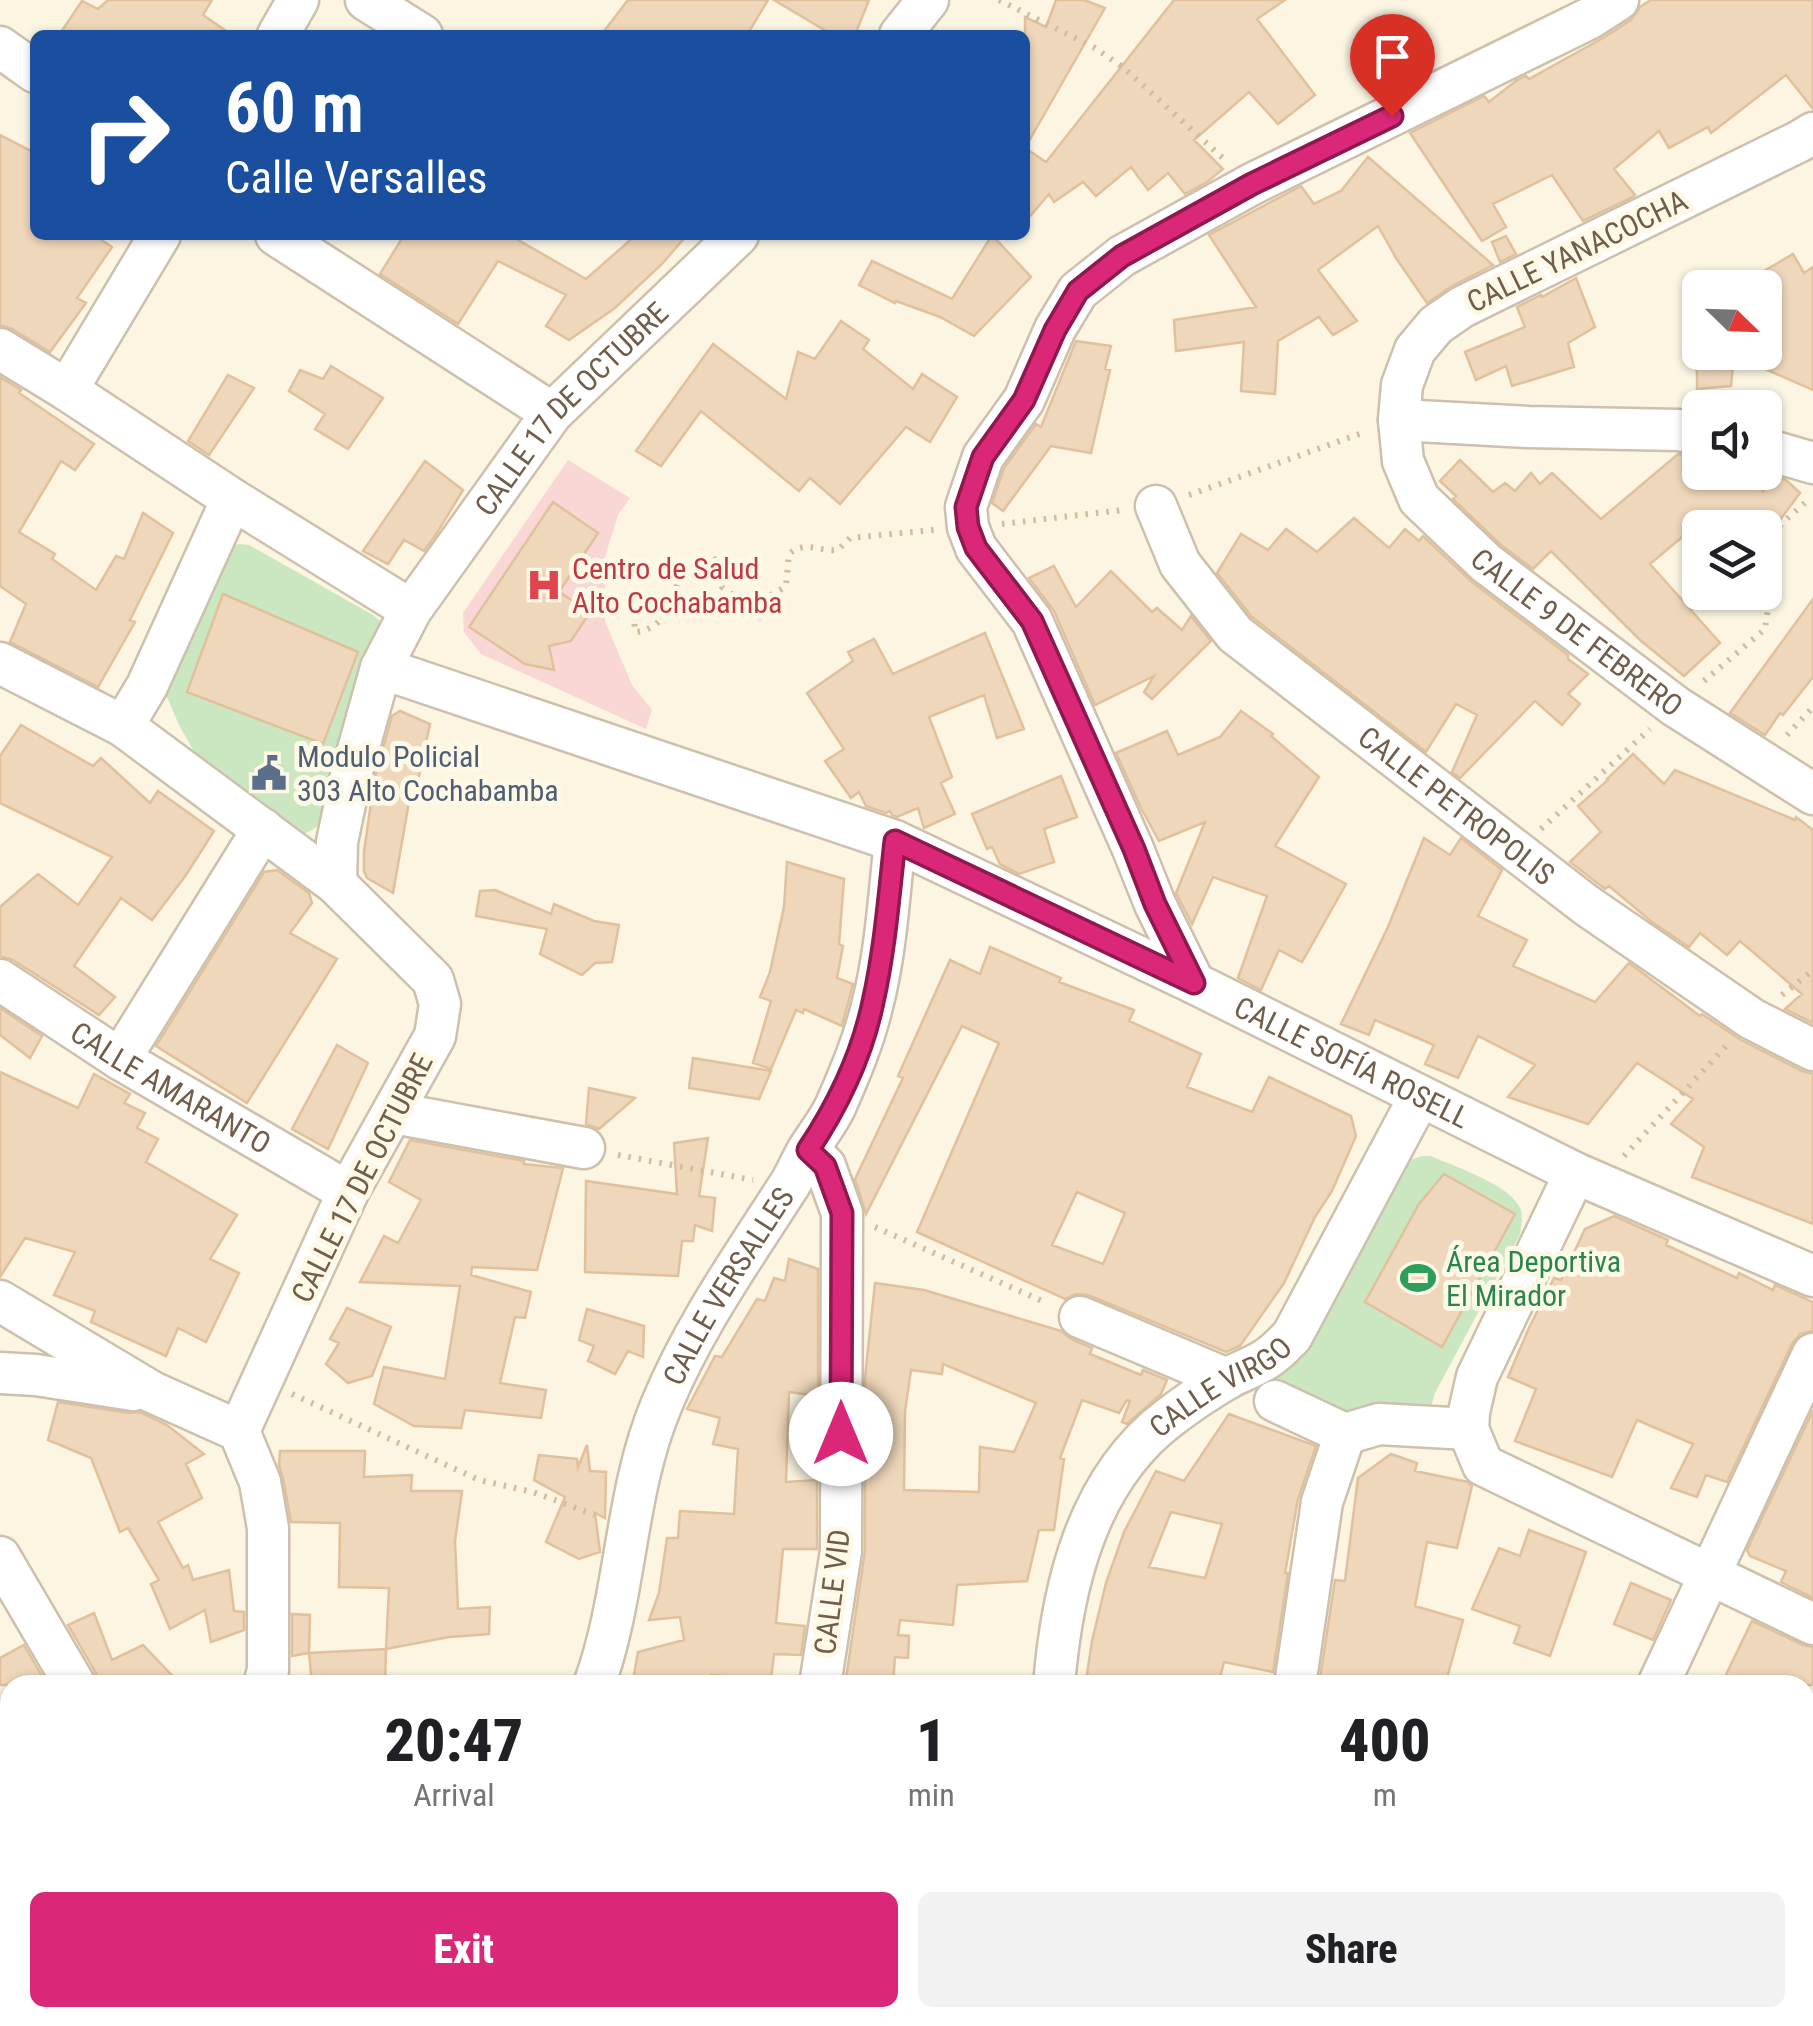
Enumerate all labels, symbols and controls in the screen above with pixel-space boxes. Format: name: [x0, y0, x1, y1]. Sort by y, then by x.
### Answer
pin: [1350, 14, 1435, 117]
icon: arrive: [1365, 29, 1420, 84]
text: 60 m: [225, 67, 364, 149]
icon: right: [60, 70, 190, 200]
text: Calle Versalles: [225, 151, 488, 204]
street label: CALLE YANACOCHA: [1461, 183, 1693, 319]
north arrow: [1682, 270, 1782, 370]
map controls: [1682, 270, 1782, 610]
street label: CALLE 17 DE OCTUBRE: [467, 294, 675, 522]
button: sound: [1682, 390, 1782, 490]
button: layers: [1682, 510, 1782, 610]
street label: CALLE 9 DE FEBRERO: [1464, 541, 1690, 723]
place label: Centro de Salud Alto Cochabamba: [572, 551, 782, 620]
hospital icon: Centro de Salud Alto Cochabamba: [525, 566, 563, 604]
street label: CALLE PETROPOLIS: [1352, 719, 1562, 892]
place label: Modulo Policial 303 Alto Cochabamba: [297, 739, 559, 808]
public building icon: Modulo Policial 303 Alto Cochabamba: [250, 754, 288, 792]
street label: CALLE SOFÍA ROSELL: [1229, 989, 1475, 1135]
street label: CALLE AMARANTO: [64, 1014, 277, 1161]
street label: CALLE 17 DE OCTUBRE: [284, 1048, 440, 1308]
street label: CALLE VERSALLES: [655, 1181, 801, 1390]
place label: Área Deportiva El Mirador: [1446, 1244, 1621, 1313]
sports icon: Área Deportiva El Mirador: [1399, 1259, 1437, 1297]
street label: CALLE VIRGO: [1142, 1329, 1299, 1444]
position arrow: [789, 1382, 893, 1486]
street label: CALLE VID: [807, 1527, 857, 1657]
text: 20:47: [384, 1705, 523, 1776]
text: 1: [916, 1705, 946, 1776]
text: 400: [1339, 1705, 1431, 1776]
text: Arrival: [413, 1776, 495, 1814]
text: min: [908, 1776, 955, 1814]
text: m: [1373, 1776, 1397, 1814]
button: Exit: [30, 1892, 898, 2007]
button: Share: [918, 1892, 1785, 2007]

